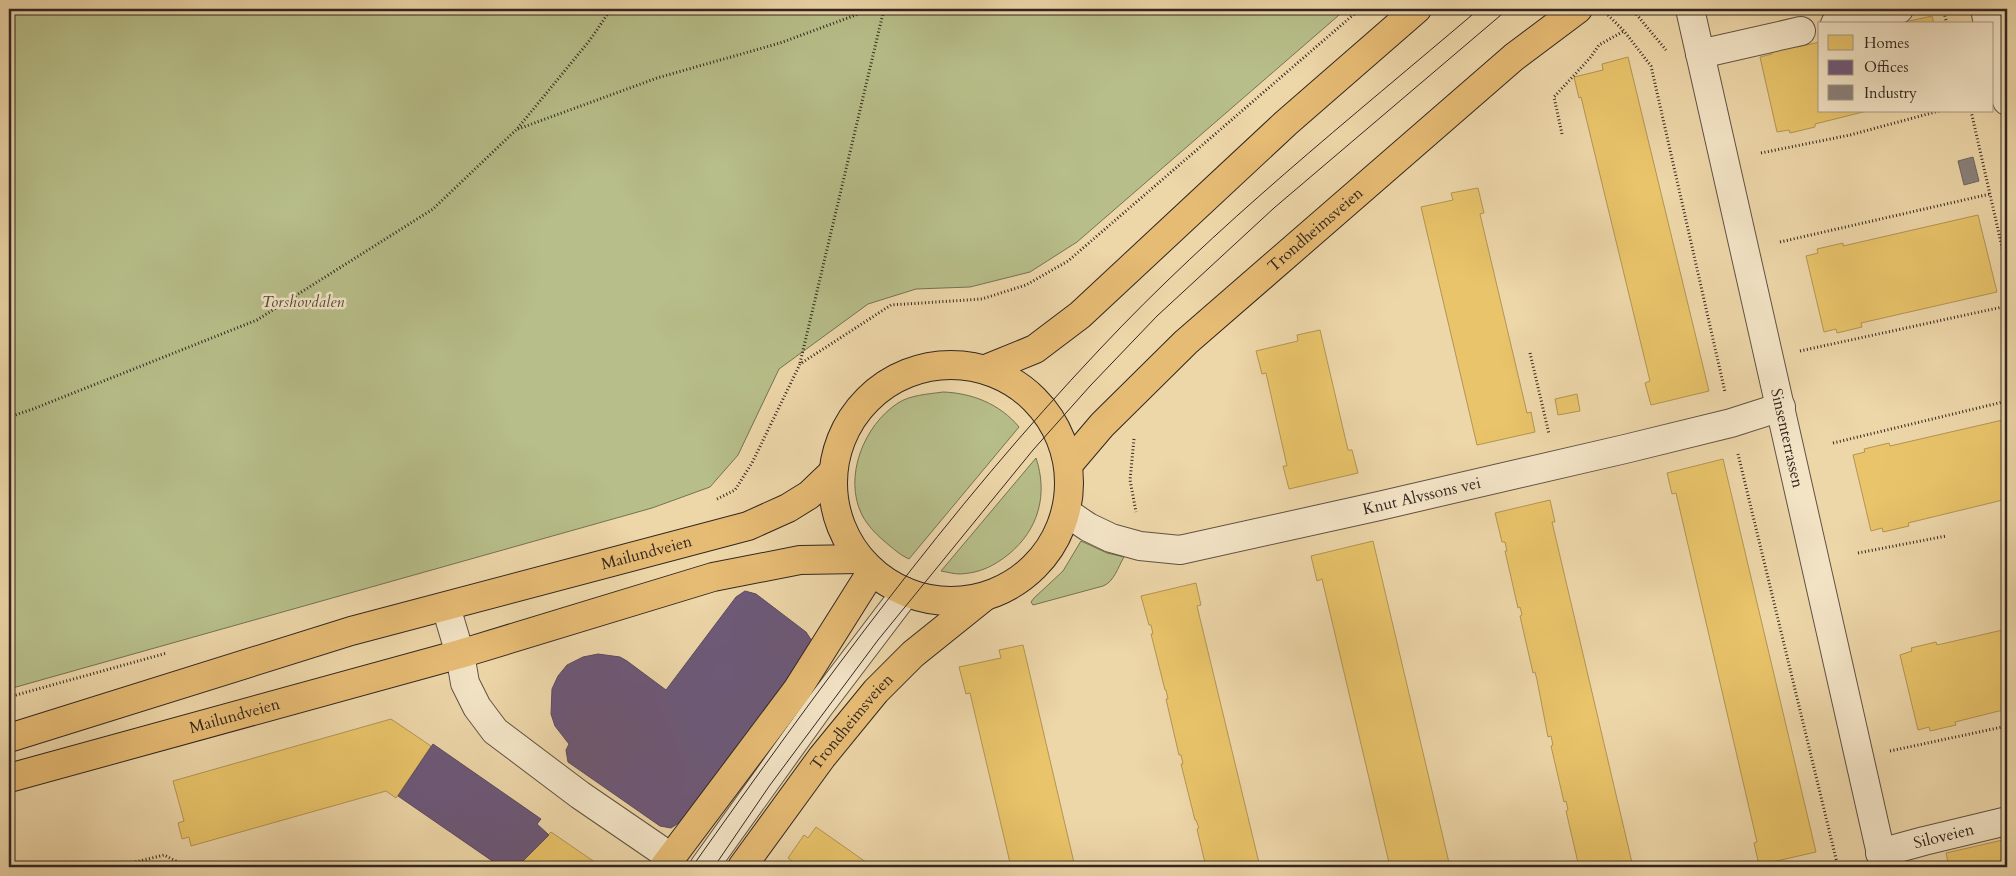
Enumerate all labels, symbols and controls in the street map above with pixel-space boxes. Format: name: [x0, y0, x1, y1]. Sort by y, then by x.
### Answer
legend: [1818, 22, 1994, 112]
text: Homes: [1864, 33, 1909, 53]
text: Offices: [1864, 57, 1909, 77]
text: Industry: [1864, 83, 1917, 103]
street label: Trondheimsveien: [1263, 182, 1368, 277]
park label: Torshovdalen: [262, 291, 344, 313]
street label: Sinsenterrassen: [1765, 386, 1809, 490]
street label: Knut Alvssons vei: [1360, 472, 1483, 520]
street label: Mailundveien: [599, 530, 694, 575]
street label: Trondheimsveien: [805, 669, 898, 775]
street label: Mailundveien: [187, 693, 282, 739]
street label: Siloveien: [1911, 818, 1976, 854]

